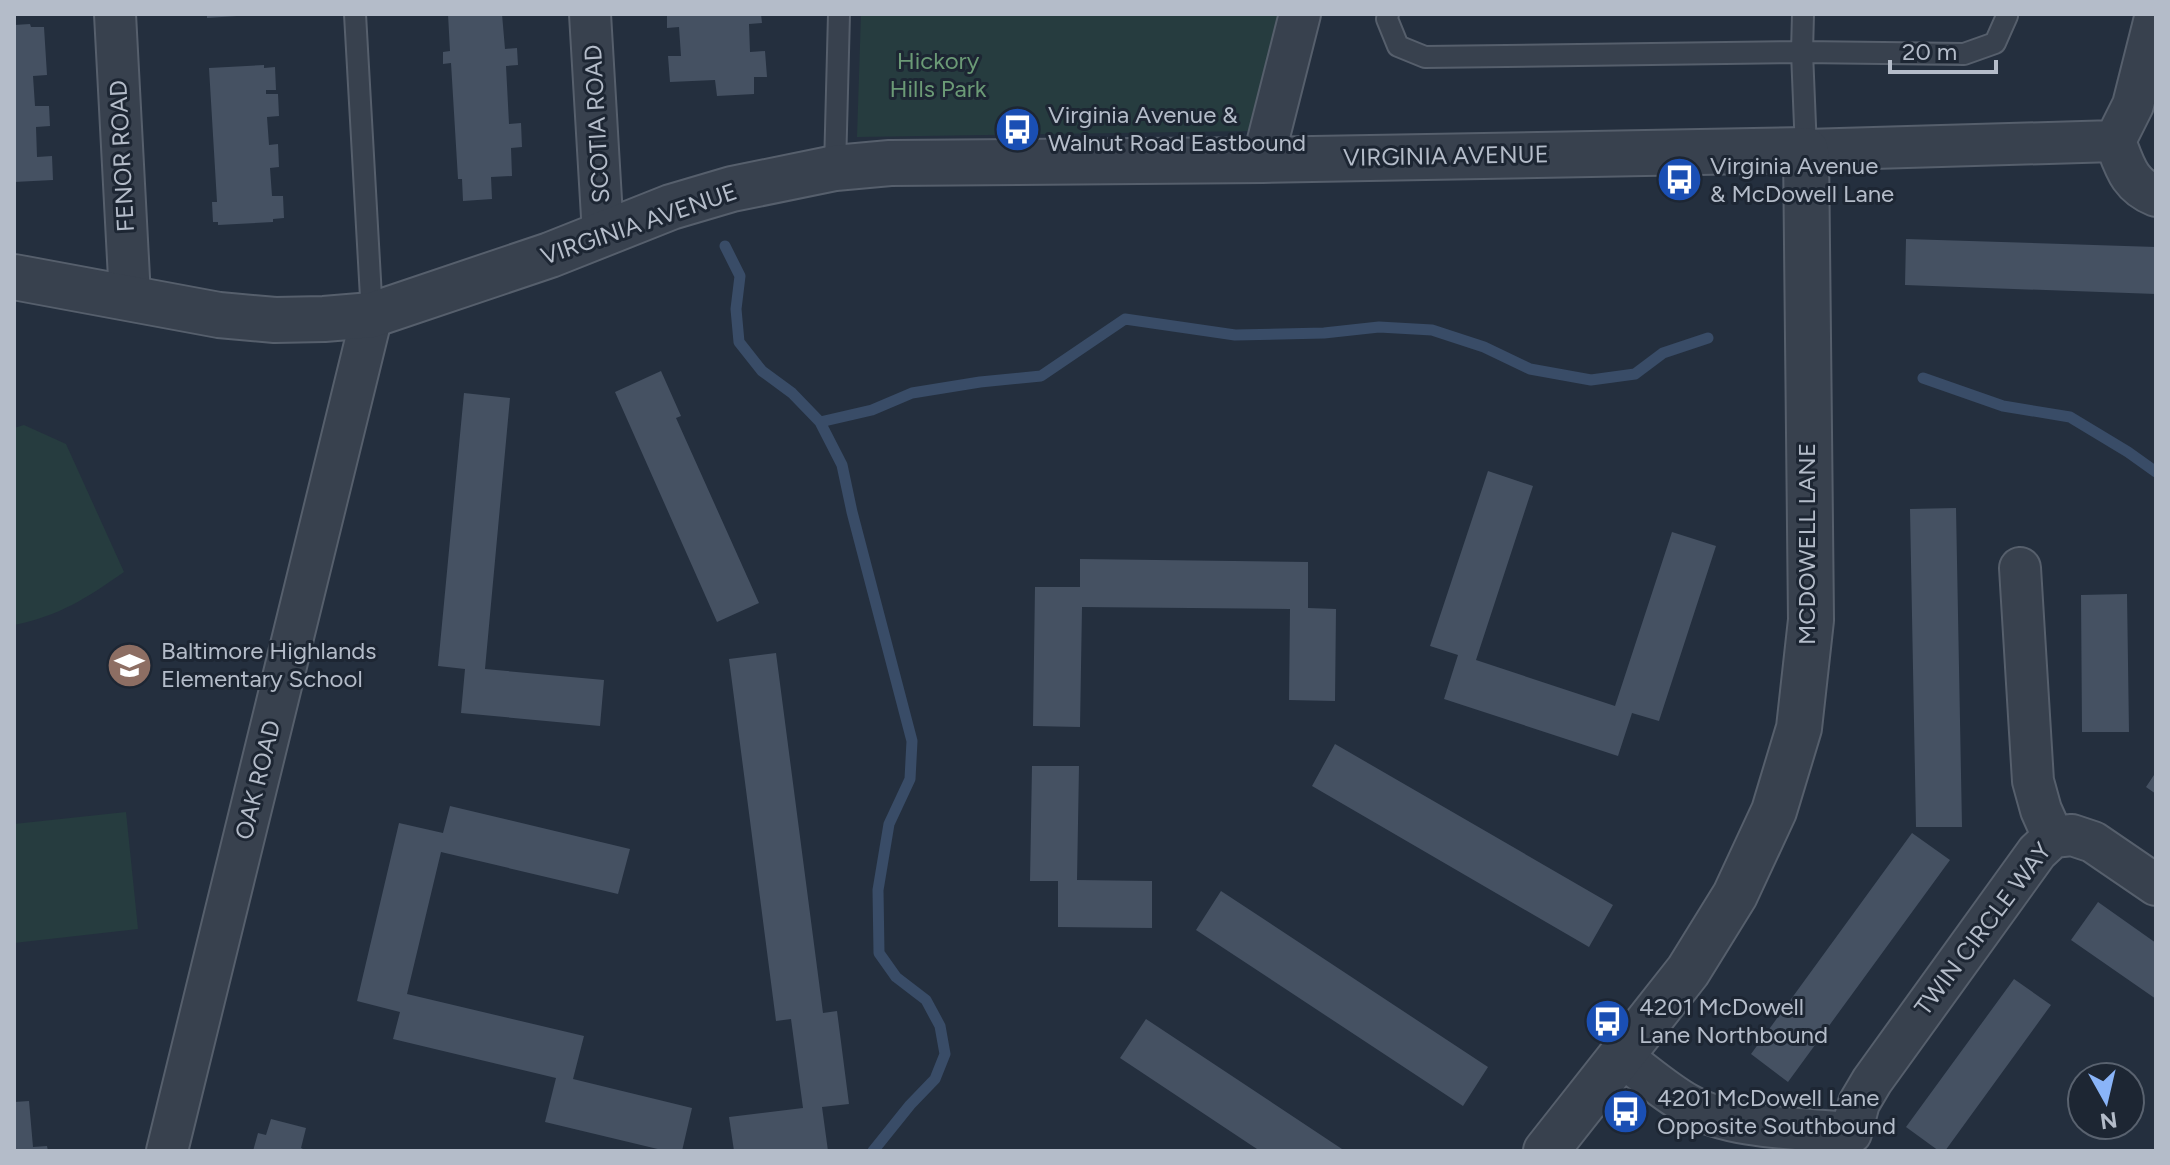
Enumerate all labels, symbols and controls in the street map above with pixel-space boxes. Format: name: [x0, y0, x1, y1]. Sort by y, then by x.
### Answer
scale bar: [1890, 24, 1996, 74]
text: 20 m: [1902, 37, 1957, 66]
street label: SCOTIA ROAD: [578, 44, 615, 204]
park label: Hickory Hills Park: [890, 46, 987, 103]
street label: FENOR ROAD: [103, 79, 140, 233]
place label: Virginia Avenue & Walnut Road Eastbound: [1048, 100, 1306, 157]
bus stop icon: Virginia Avenue & Walnut Road Eastbound: [993, 105, 1041, 153]
street label: VIRGINIA AVENUE: [1343, 139, 1549, 172]
place label: Virginia Avenue & McDowell Lane: [1710, 151, 1894, 208]
bus stop icon: Virginia Avenue & McDowell Lane: [1655, 156, 1703, 204]
street label: VIRGINIA AVENUE: [537, 176, 741, 271]
street label: MCDOWELL LANE: [1792, 443, 1821, 645]
place label: Baltimore Highlands Elementary School: [161, 636, 377, 693]
school or university icon: Baltimore Highlands Elementary School: [106, 641, 154, 689]
street label: OAK ROAD: [229, 717, 286, 843]
street label: TWIN CIRCLE WAY: [1908, 836, 2057, 1021]
place label: 4201 McDowell Lane Northbound: [1639, 992, 1828, 1049]
bus stop icon: 4201 McDowell Lane Northbound: [1584, 997, 1632, 1045]
north arrow: [2066, 1061, 2146, 1141]
place label: 4201 McDowell Lane Opposite Southbound: [1657, 1083, 1896, 1140]
bus stop icon: 4201 McDowell Lane Opposite Southbound: [1602, 1088, 1650, 1136]
text: N: [2098, 1106, 2119, 1135]

